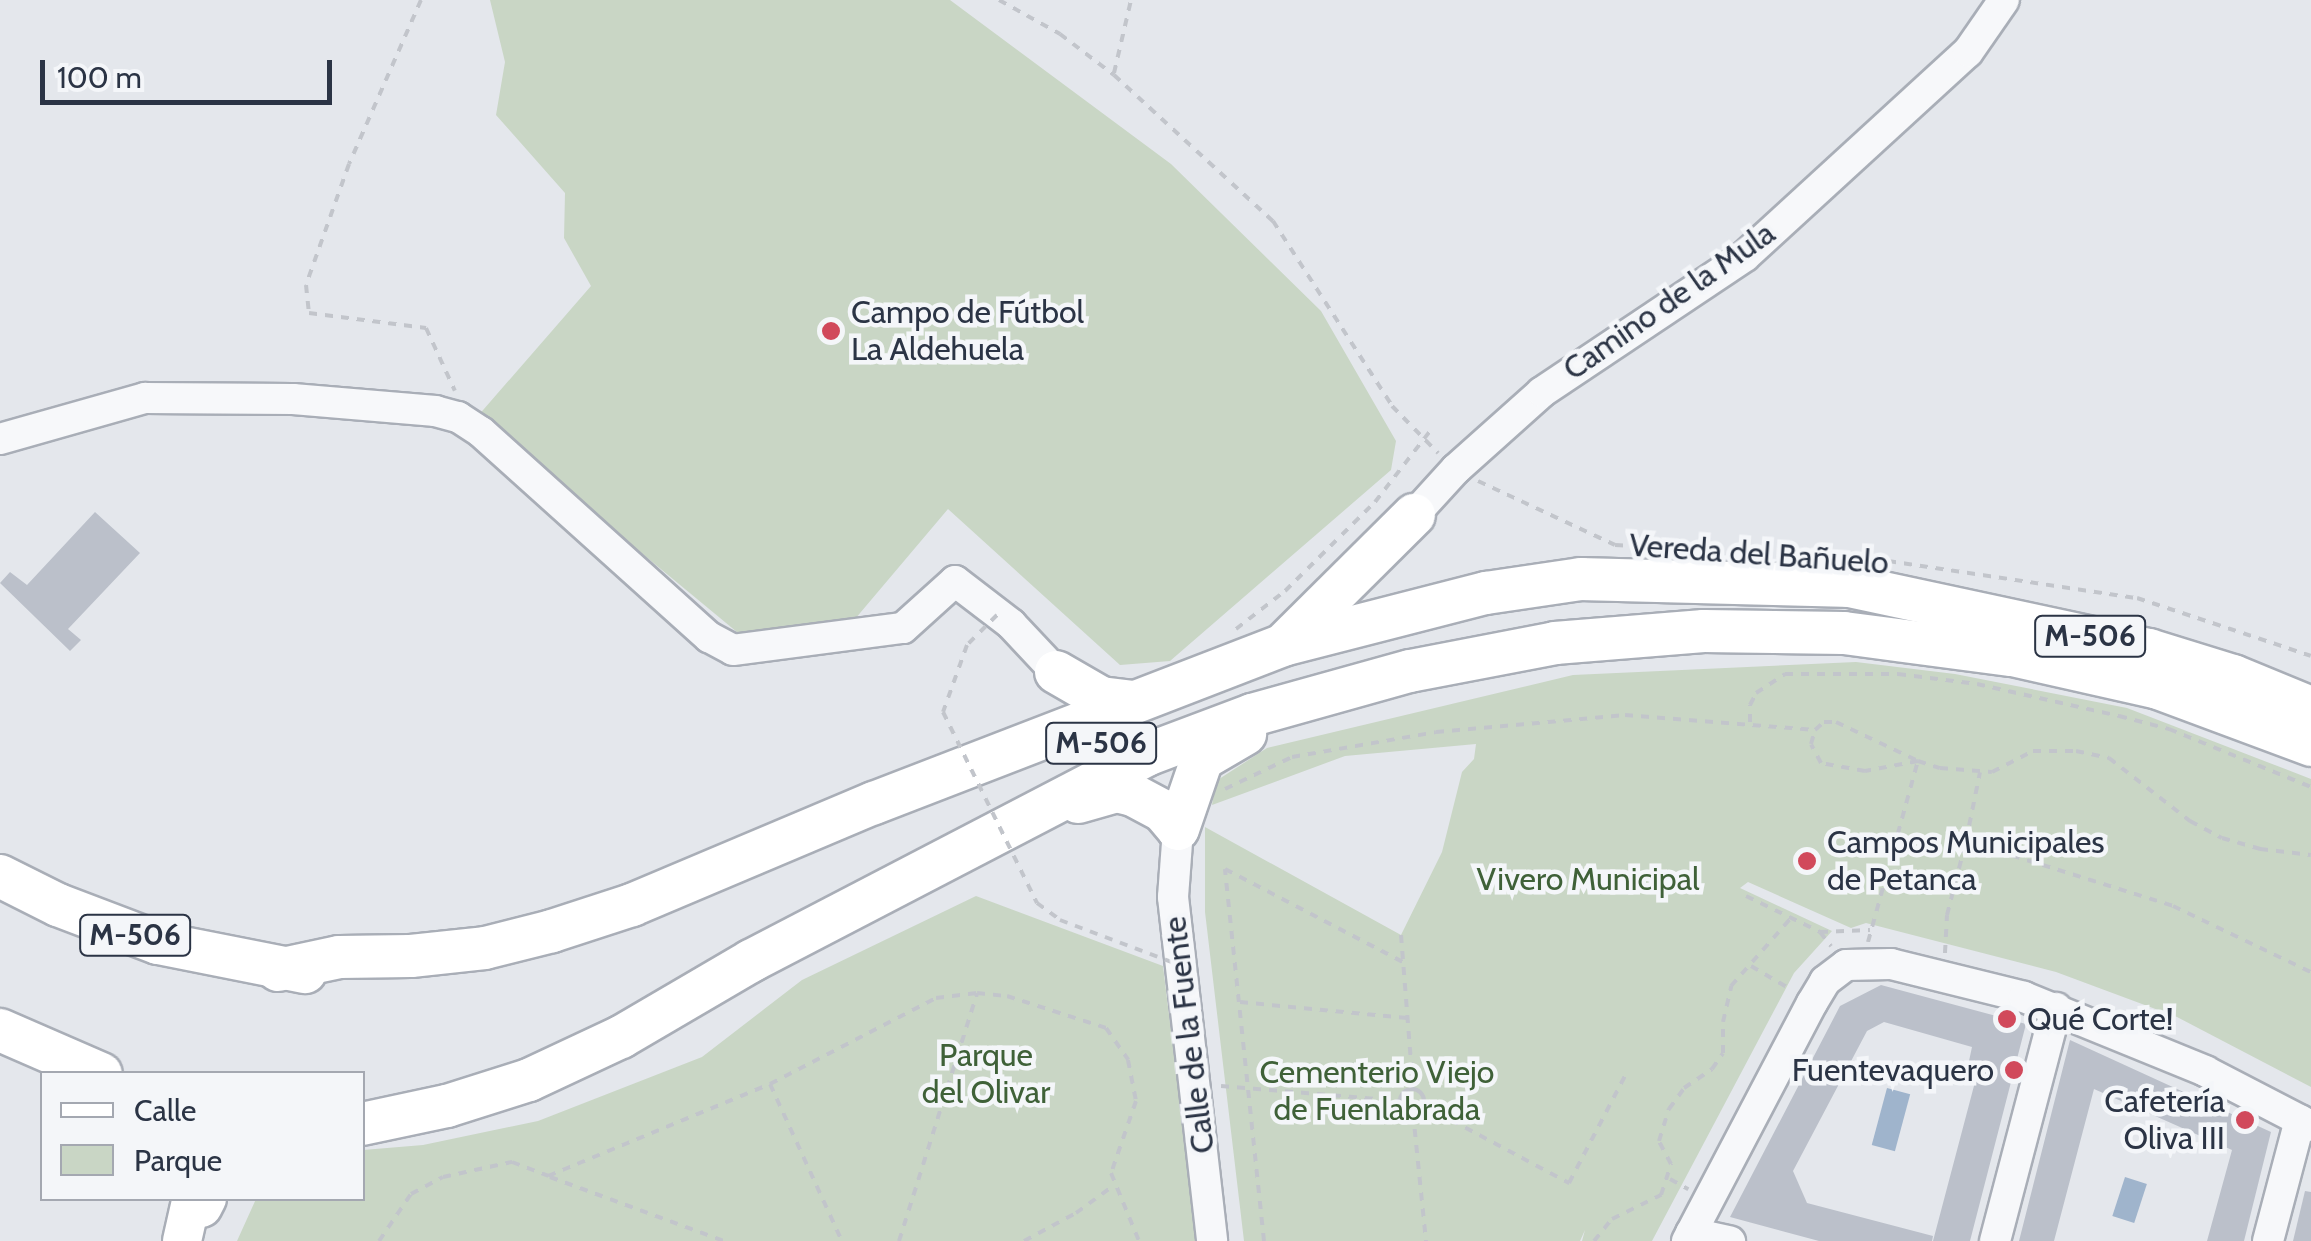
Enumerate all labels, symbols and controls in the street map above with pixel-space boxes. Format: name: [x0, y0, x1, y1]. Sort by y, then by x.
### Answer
scale bar: [45, 40, 338, 102]
text: 100 m: [57, 59, 142, 96]
street label: Camino de la Mula: [1556, 214, 1782, 388]
place label: Campo de Fútbol La Aldehuela: [851, 294, 1084, 369]
marker: Campo de Fútbol La Aldehuela: [820, 320, 842, 342]
street label: Vereda del Bañuelo: [1628, 526, 1890, 582]
road number: M-506: [2032, 611, 2148, 661]
road number: M-506: [1044, 718, 1158, 768]
place label: Campos Municipales de Petanca: [1827, 824, 2105, 899]
marker: Campos Municipales de Petanca: [1796, 850, 1818, 872]
park label: Vivero Municipal: [1476, 860, 1700, 898]
road number: M-506: [78, 910, 192, 960]
street label: Calle de la Fuente: [1155, 914, 1223, 1156]
place label: Qué Corte!: [2027, 1000, 2174, 1038]
marker: Qué Corte!: [1996, 1008, 2018, 1030]
park label: Parque del Olivar: [922, 1037, 1050, 1112]
place label: Fuentevaquero: [1792, 1051, 1994, 1089]
park label: Cementerio Viejo de Fuenlabrada: [1260, 1054, 1494, 1129]
marker: Fuentevaquero: [2003, 1059, 2025, 1081]
legend: [40, 1071, 365, 1201]
place label: Cafetería Oliva III: [2104, 1083, 2225, 1158]
text: Calle: [134, 1092, 196, 1129]
marker: Cafetería Oliva III: [2234, 1109, 2256, 1131]
text: Parque: [134, 1142, 222, 1179]

